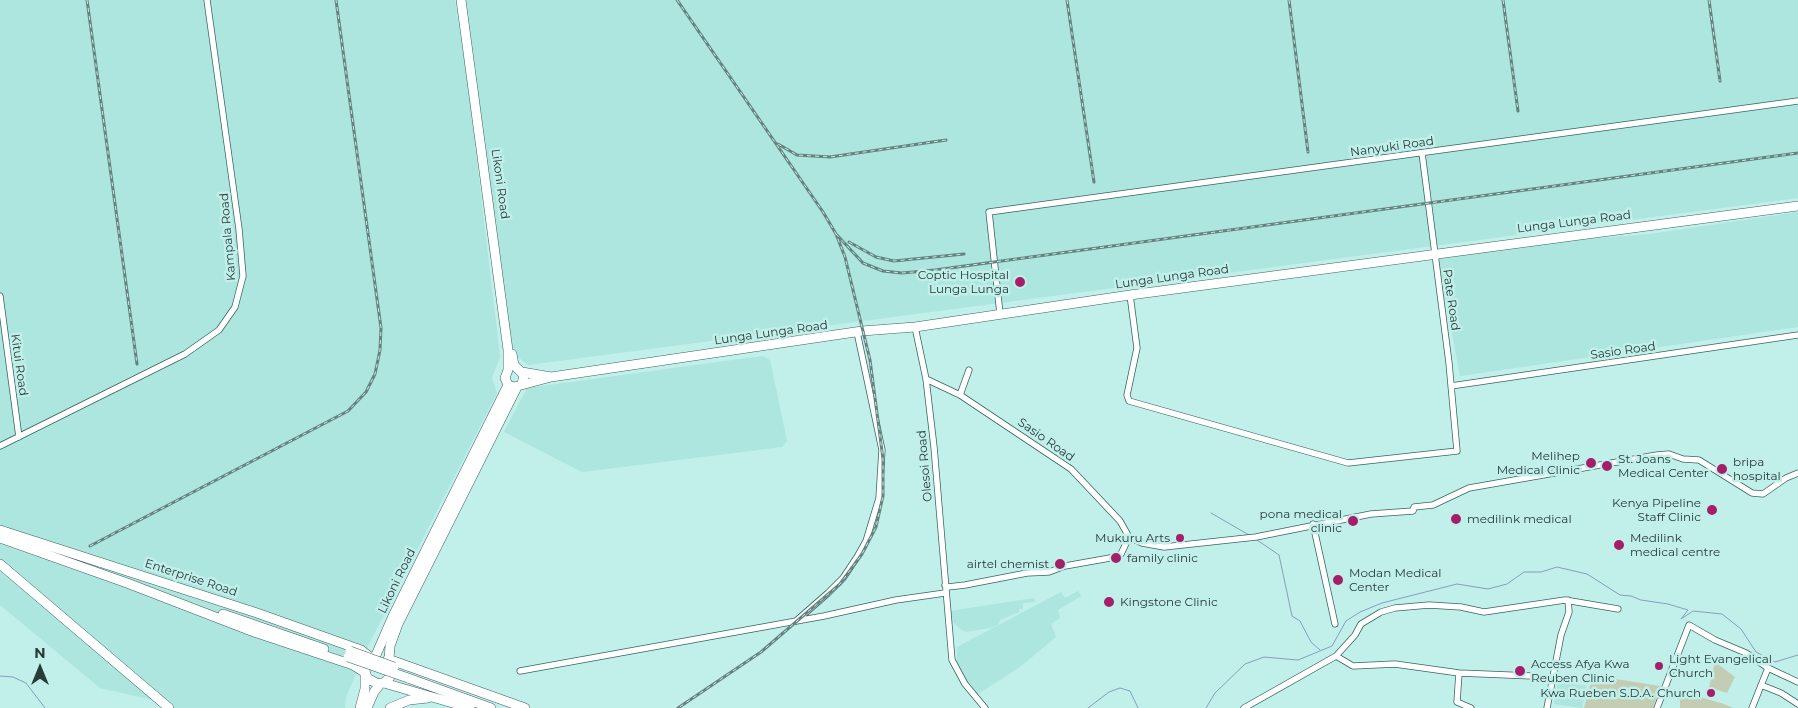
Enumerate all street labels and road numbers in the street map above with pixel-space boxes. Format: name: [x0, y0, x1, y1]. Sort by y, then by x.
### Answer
street label: Nanyuki Road: [1349, 134, 1435, 160]
street label: Likoni Road: [488, 148, 512, 220]
street label: Kampala Road: [217, 192, 239, 282]
street label: Lunga Lunga Road: [1516, 208, 1632, 236]
street label: Lunga Lunga Road: [1114, 262, 1230, 292]
street label: Pate Road: [1440, 268, 1462, 332]
street label: Lunga Lunga Road: [713, 318, 829, 348]
street label: Kitui Road: [8, 333, 30, 397]
street label: Sasio Road: [1590, 339, 1656, 363]
street label: Sasio Road: [1015, 415, 1077, 465]
street label: Olesoi Road: [915, 430, 935, 502]
street label: Likoni Road: [375, 546, 419, 616]
street label: Enterprise Road: [143, 556, 239, 600]

